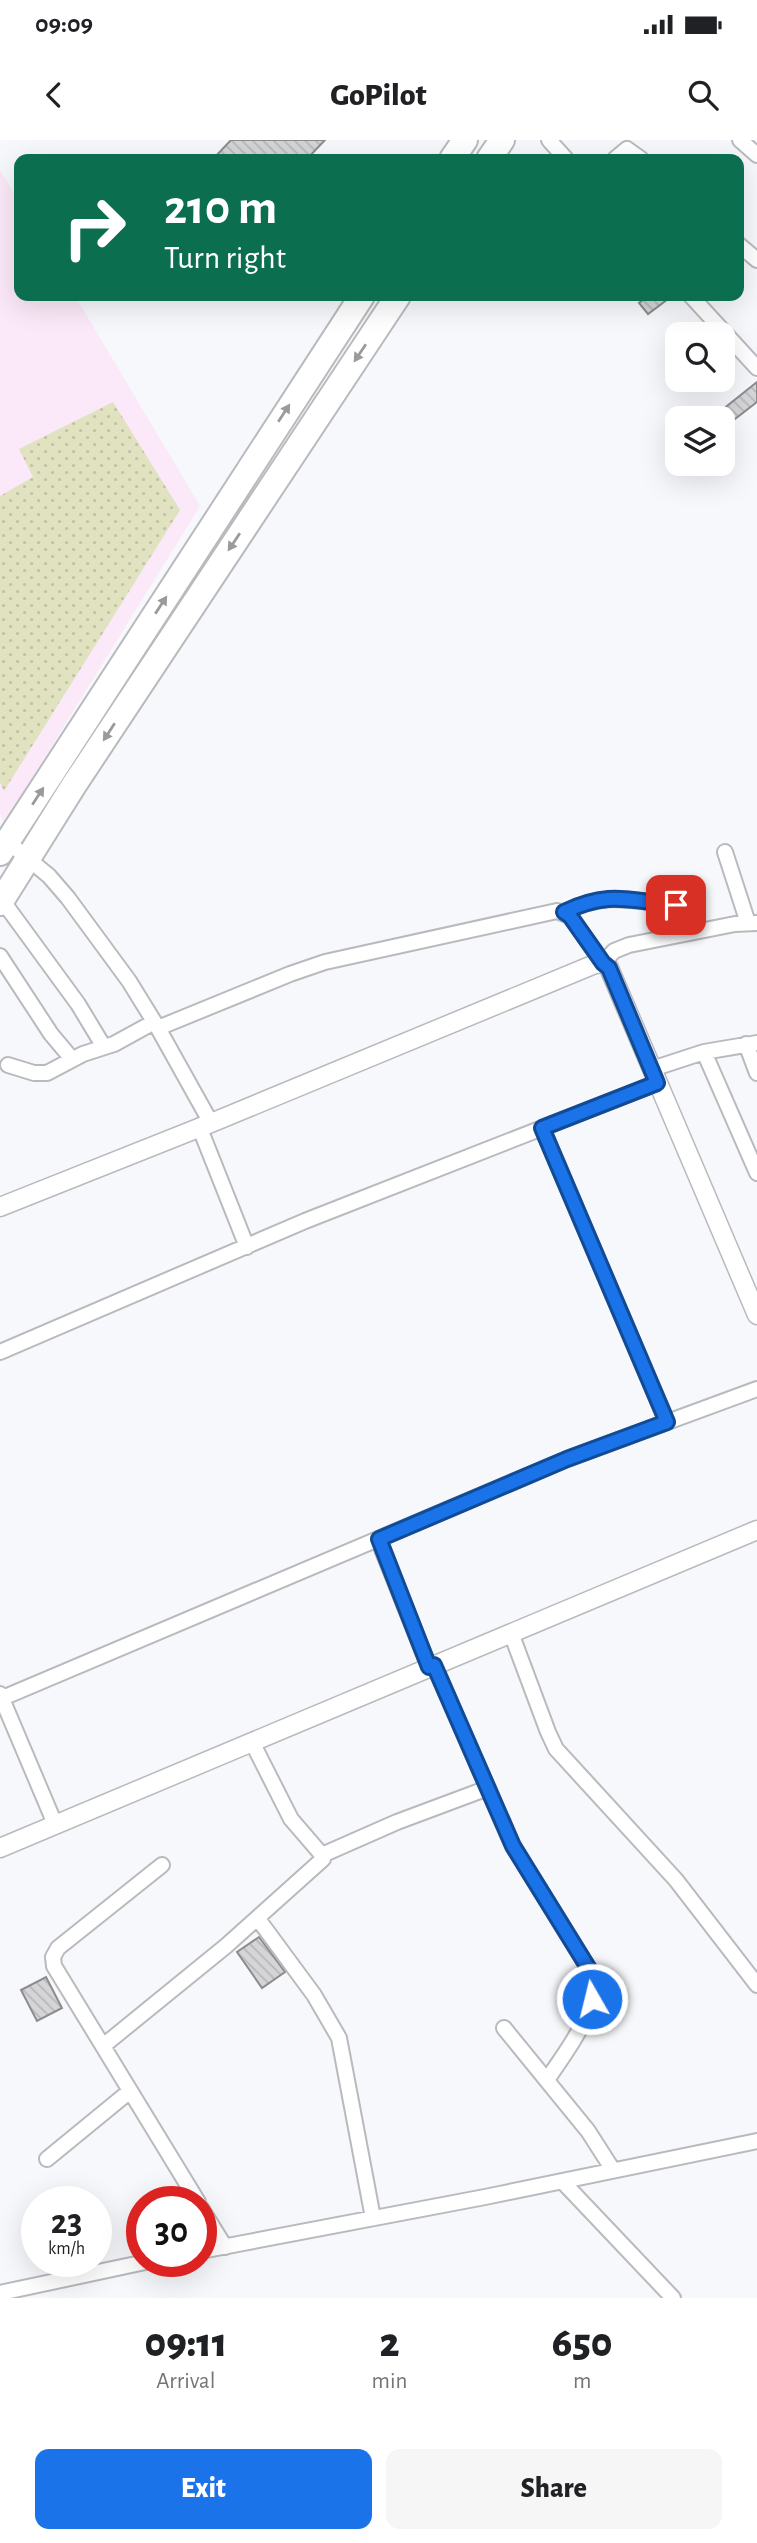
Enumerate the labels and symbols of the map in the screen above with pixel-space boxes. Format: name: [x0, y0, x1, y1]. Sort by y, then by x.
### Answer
one-way arrow: [354, 343, 367, 362]
one-way arrow: [277, 404, 290, 423]
one-way arrow: [227, 533, 241, 551]
one-way arrow: [154, 595, 167, 614]
one-way arrow: [102, 722, 115, 742]
one-way arrow: [31, 786, 44, 806]
pin: [646, 875, 706, 935]
position arrow: [555, 1962, 629, 2036]
speed limit sign: 30: [126, 2186, 217, 2277]

